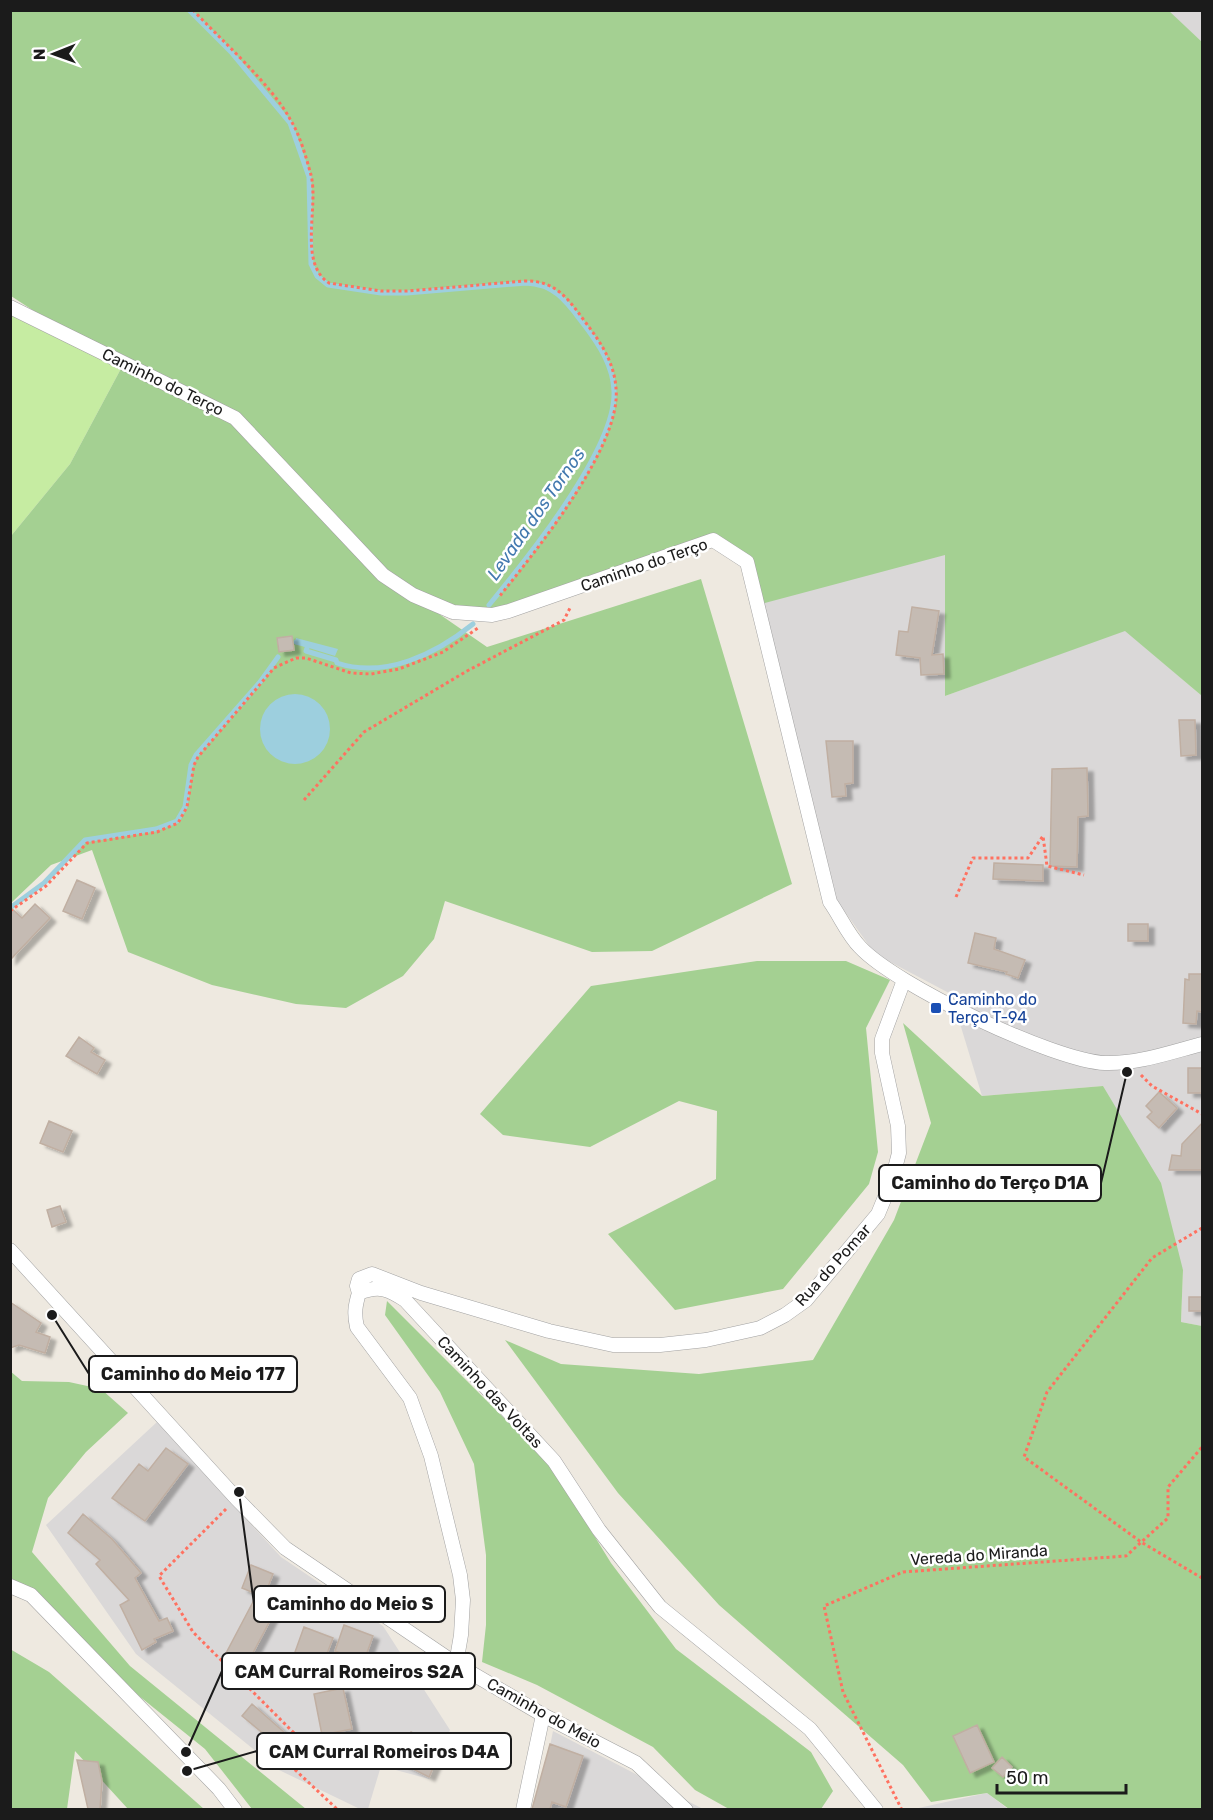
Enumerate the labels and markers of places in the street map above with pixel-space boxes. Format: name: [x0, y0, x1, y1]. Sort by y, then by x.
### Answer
place label: Caminho do Terço T-94: [948, 990, 1037, 1027]
marker: Caminho do Terço T-94: [929, 1001, 943, 1015]
callout: Caminho do Terço D1A: [879, 1165, 1101, 1201]
callout: Caminho do Meio 177: [89, 1356, 297, 1392]
callout: Caminho do Meio S: [254, 1586, 445, 1622]
callout: CAM Curral Romeiros S2A: [222, 1653, 475, 1689]
callout: CAM Curral Romeiros D4A: [257, 1733, 511, 1769]

